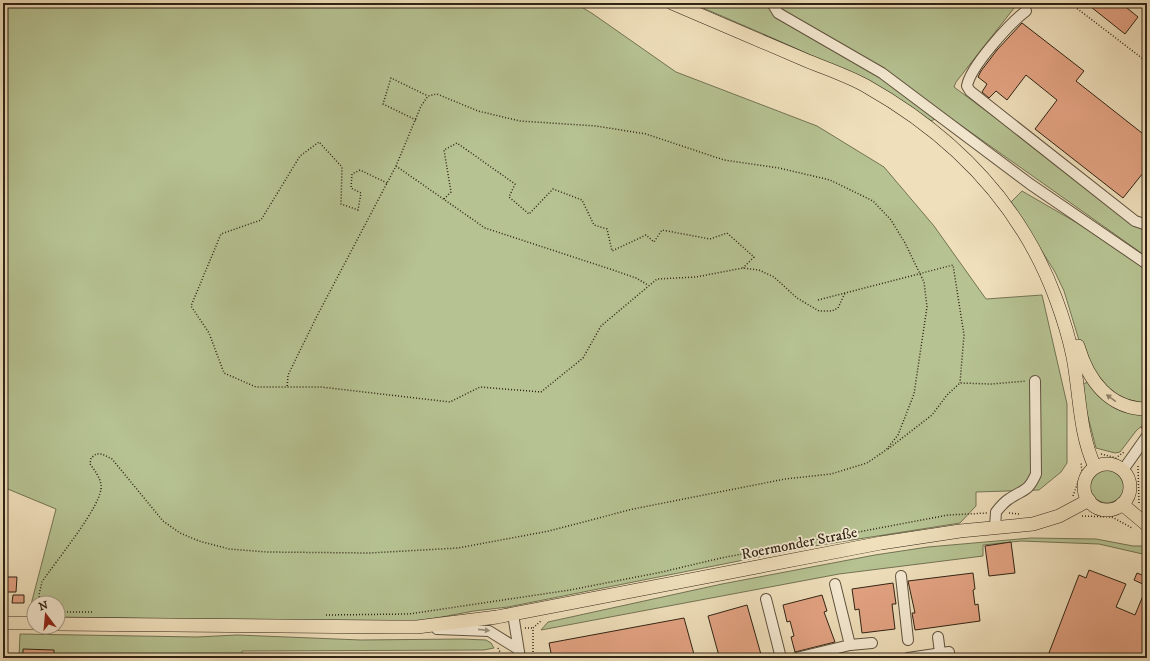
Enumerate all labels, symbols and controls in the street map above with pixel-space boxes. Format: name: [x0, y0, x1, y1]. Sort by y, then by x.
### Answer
one-way arrow: [1105, 394, 1116, 402]
street label: Roermonder Straße: [740, 523, 859, 564]
north arrow: [26, 595, 66, 635]
text: N: [37, 598, 50, 614]
one-way arrow: [477, 627, 490, 634]

